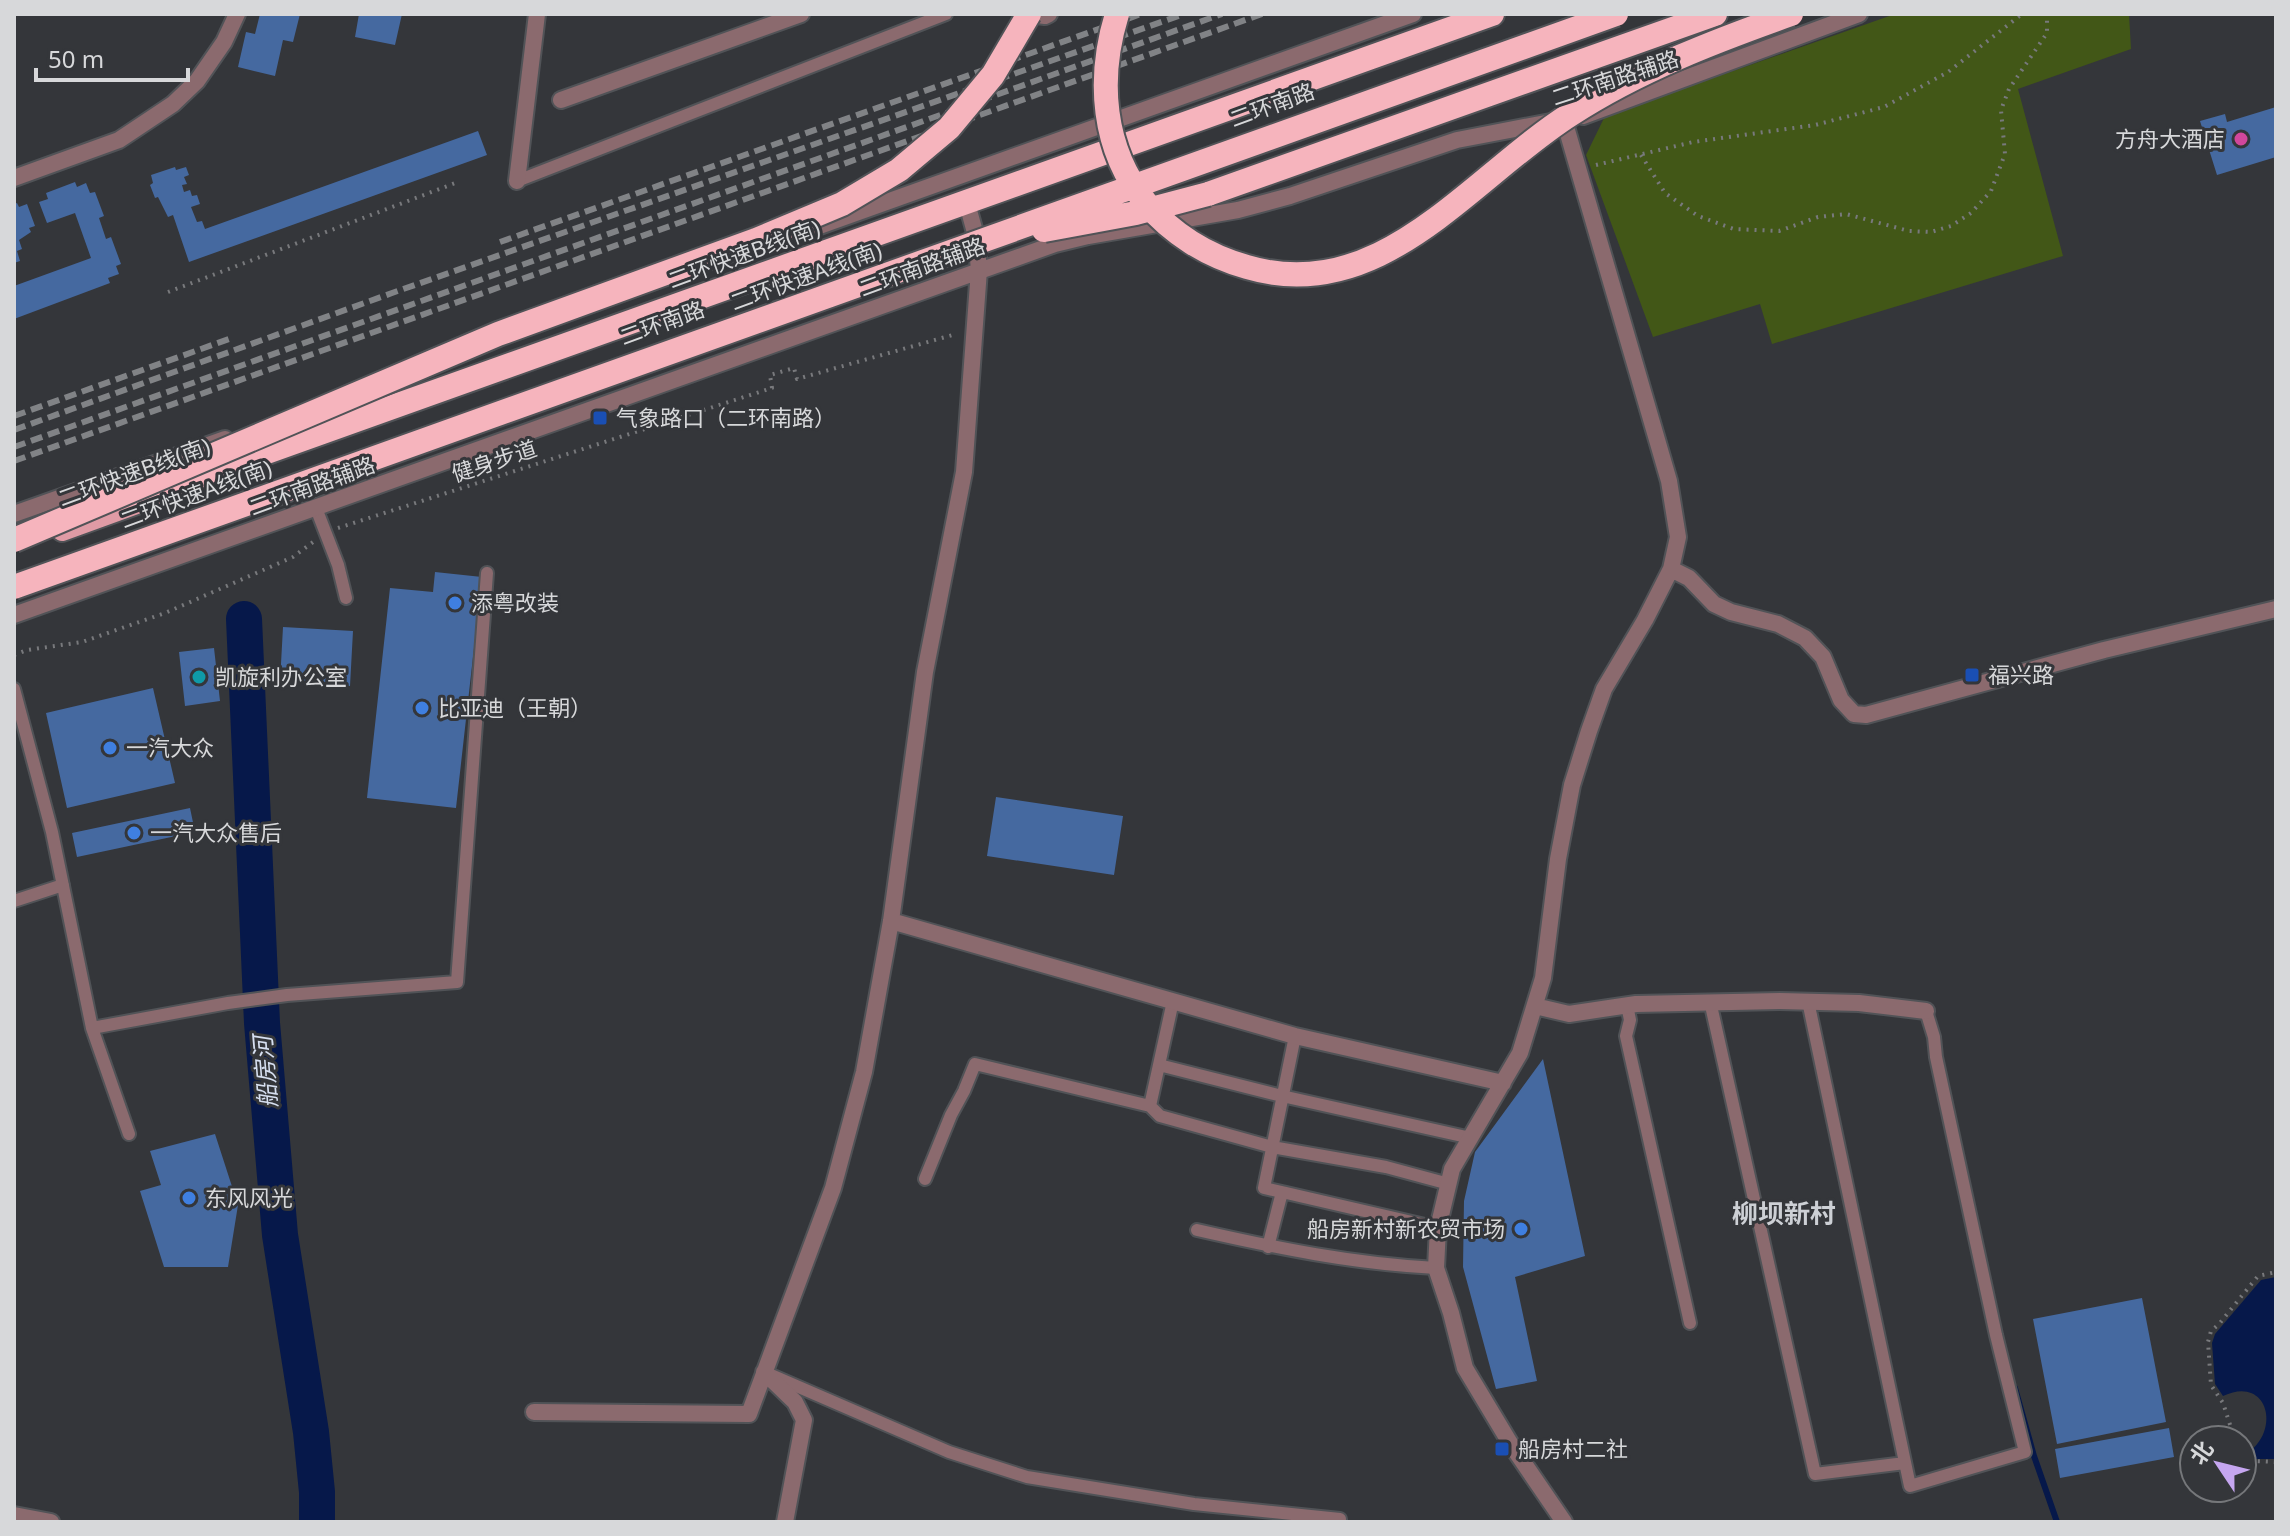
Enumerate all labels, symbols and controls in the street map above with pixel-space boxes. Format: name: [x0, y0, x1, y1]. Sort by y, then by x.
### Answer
scale bar: [36, 32, 188, 82]
text: 50 m: [48, 42, 104, 75]
street label: 二环南路辅路: [1547, 42, 1682, 112]
street label: 二环南路: [1225, 75, 1318, 133]
place label: 方舟大酒店: [2115, 123, 2225, 153]
marker: 方舟大酒店: [2232, 130, 2250, 148]
street label: 二环快速B线(南): [664, 212, 824, 294]
street label: 二环南路辅路: [855, 229, 989, 303]
street label: 二环快速A线(南): [726, 234, 886, 316]
street label: 二环南路: [615, 293, 708, 351]
place label: 气象路口（二环南路）: [616, 402, 836, 432]
marker: 气象路口（二环南路）: [591, 409, 609, 427]
street label: 二环快速B线(南): [54, 430, 214, 512]
street label: 健身步道: [447, 432, 540, 488]
street label: 二环南路辅路: [245, 448, 379, 522]
street label: 二环快速A线(南): [116, 452, 276, 534]
place label: 添粤改装: [471, 587, 559, 617]
marker: 添粤改装: [446, 594, 464, 612]
place label: 福兴路: [1988, 659, 2054, 689]
place label: 凯旋利办公室: [215, 661, 347, 691]
marker: 福兴路: [1963, 666, 1981, 684]
marker: 凯旋利办公室: [190, 668, 208, 686]
place label: 比亚迪（王朝）: [438, 692, 592, 722]
marker: 比亚迪（王朝）: [413, 699, 431, 717]
place label: 一汽大众: [126, 732, 214, 762]
marker: 一汽大众: [101, 739, 119, 757]
place label: 一汽大众售后: [150, 817, 282, 847]
marker: 一汽大众售后: [125, 824, 143, 842]
water label: 船房河: [245, 1031, 284, 1109]
place label: 东风风光: [205, 1182, 293, 1212]
marker: 东风风光: [180, 1189, 198, 1207]
district label: 柳坝新村: [1732, 1195, 1836, 1231]
place label: 船房新村新农贸市场: [1307, 1213, 1505, 1243]
marker: 船房新村新农贸市场: [1512, 1220, 1530, 1238]
north arrow: [2178, 1424, 2258, 1504]
place label: 船房村二社: [1518, 1433, 1628, 1463]
text: 北: [2182, 1434, 2219, 1470]
marker: 船房村二社: [1493, 1440, 1511, 1458]

